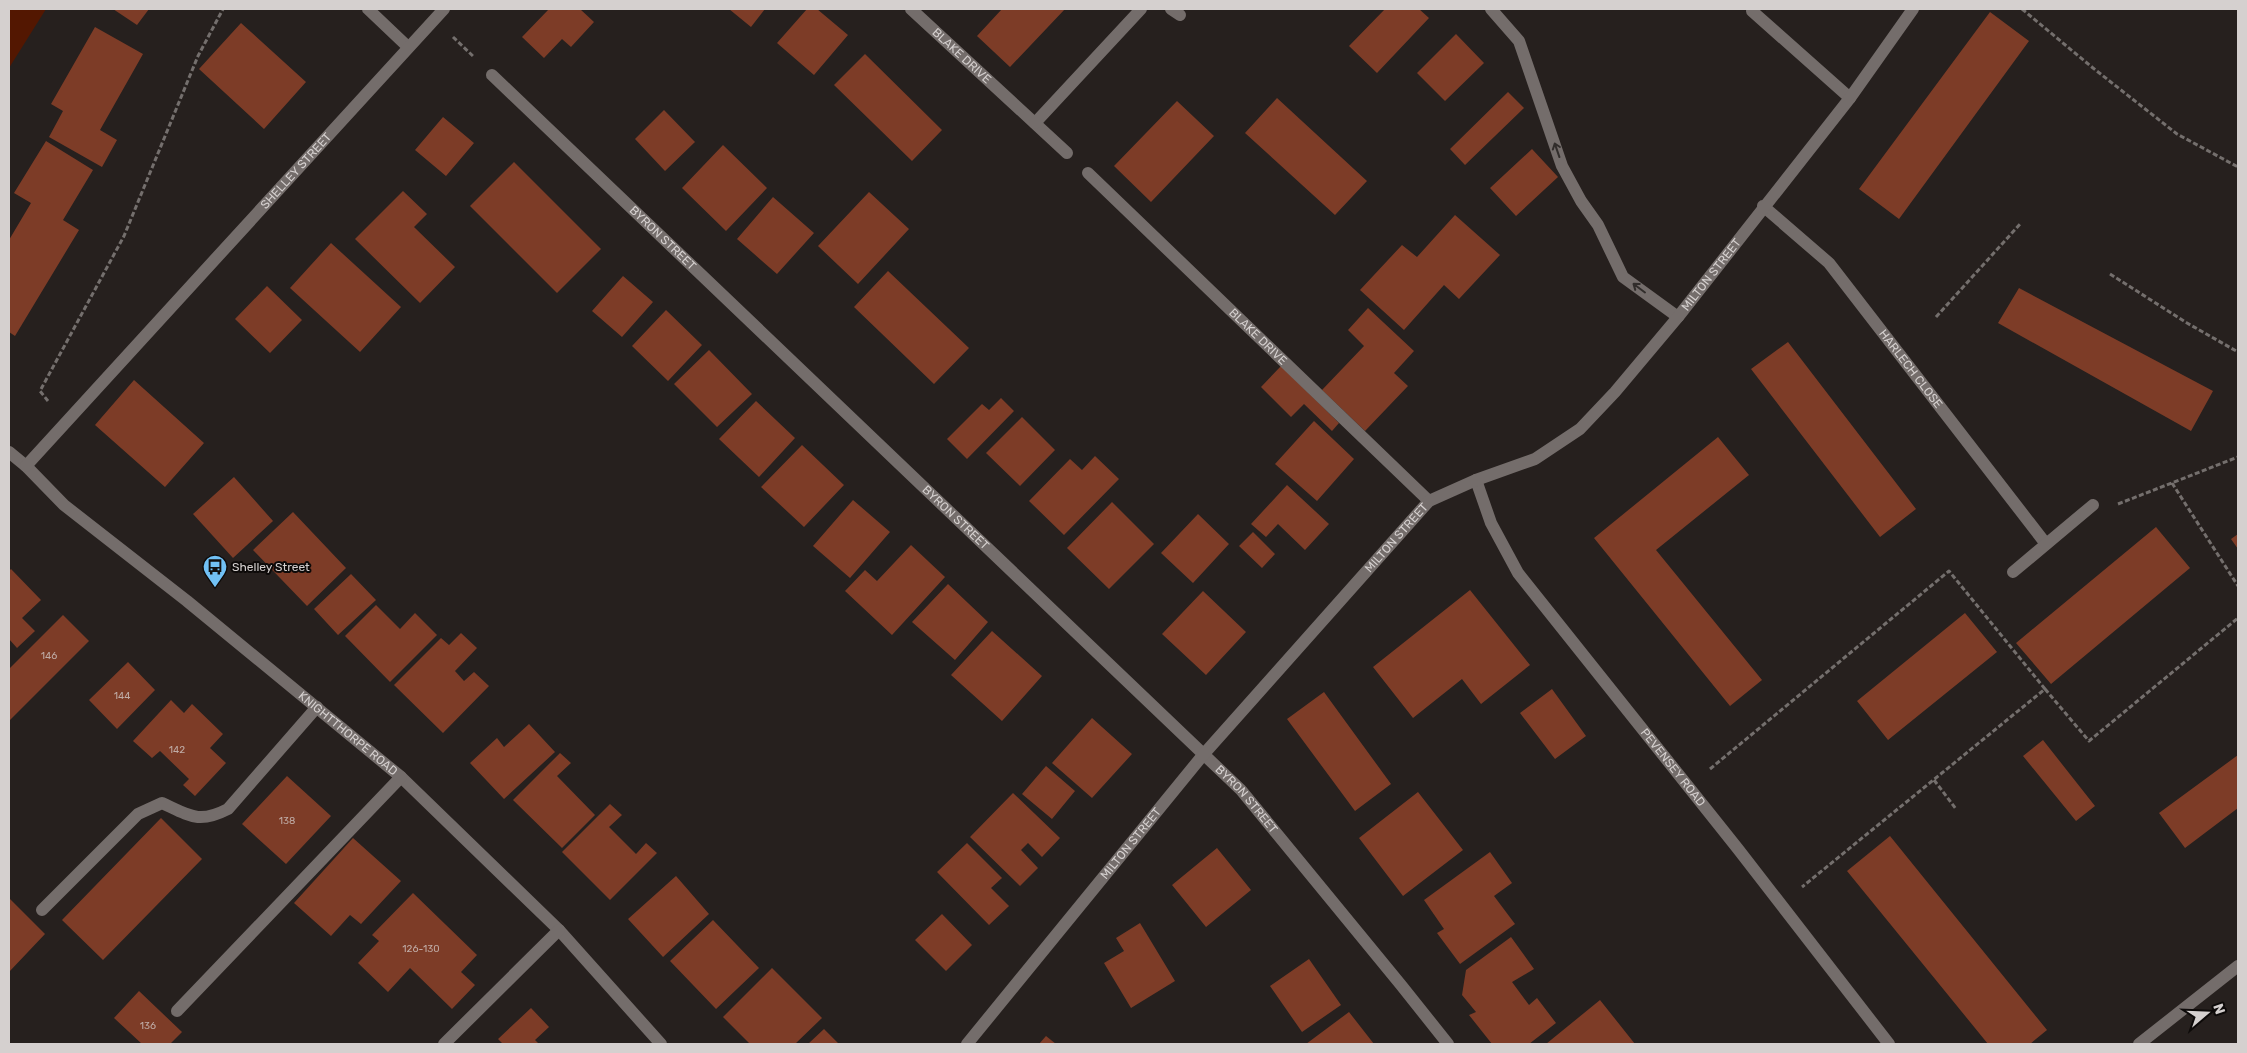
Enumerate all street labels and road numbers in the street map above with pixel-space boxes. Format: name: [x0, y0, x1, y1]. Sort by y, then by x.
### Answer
street label: BLAKE DRIVE: [929, 25, 994, 86]
street label: SHELLEY STREET: [258, 130, 334, 212]
street label: BYRON STREET: [627, 203, 699, 273]
street label: MILTON STREET: [1679, 236, 1744, 314]
street label: BLAKE DRIVE: [1226, 306, 1290, 368]
street label: HARLECH CLOSE: [1876, 327, 1946, 411]
street label: BYRON STREET: [920, 483, 992, 553]
street label: MILTON STREET: [1362, 500, 1431, 575]
street label: KNIGHTTHORPE ROAD: [296, 689, 400, 778]
street label: PEVENSEY ROAD: [1638, 726, 1708, 809]
street label: BYRON STREET: [1212, 762, 1281, 836]
street label: MILTON STREET: [1098, 805, 1164, 882]

